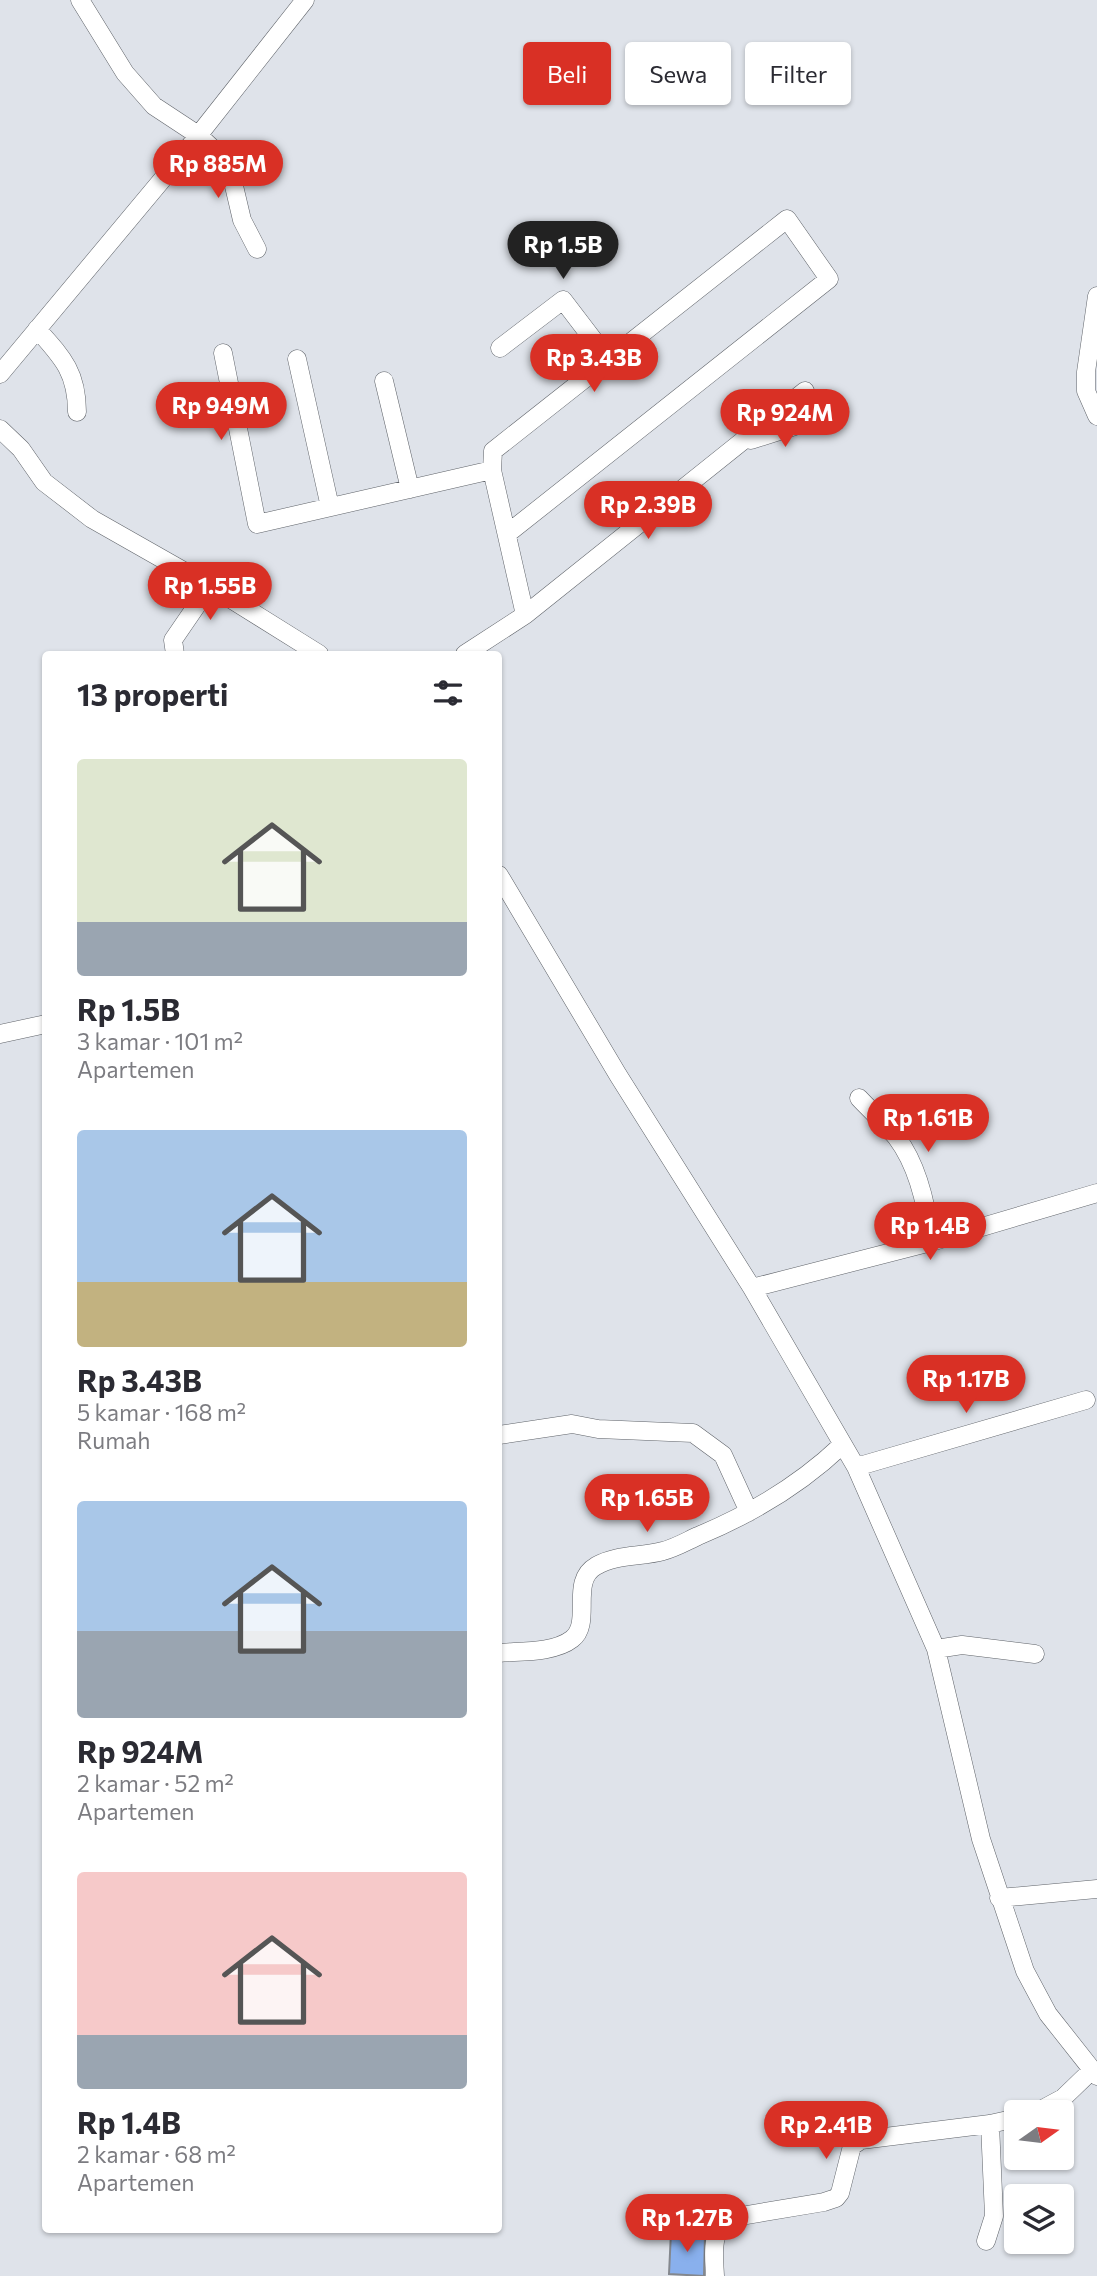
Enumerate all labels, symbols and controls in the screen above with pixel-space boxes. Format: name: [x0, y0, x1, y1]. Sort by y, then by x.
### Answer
chip: Beli: [523, 42, 611, 105]
chip: Sewa: [625, 42, 731, 105]
chip: Filter: [745, 42, 851, 105]
pin: Rp 885M: [153, 140, 283, 200]
text: Rp 885M: [169, 149, 267, 177]
pin: Rp 1.5B: [498, 222, 628, 281]
text: Rp 1.5B: [523, 230, 603, 258]
pin: Rp 3.43B: [522, 334, 666, 394]
text: Rp 3.43B: [546, 343, 642, 371]
pin: Rp 949M: [156, 382, 286, 442]
pin: Rp 924M: [720, 390, 850, 449]
text: Rp 949M: [172, 391, 270, 419]
text: Rp 924M: [736, 398, 834, 426]
pin: Rp 2.39B: [576, 482, 720, 541]
text: Rp 2.39B: [600, 490, 696, 518]
pin: Rp 1.55B: [138, 562, 282, 622]
text: Rp 1.55B: [164, 571, 256, 599]
icon: filters: [429, 674, 467, 712]
text: 13 properti: [77, 675, 228, 712]
icon: home: [209, 804, 335, 930]
text: Rp 1.5B: [77, 990, 180, 1027]
text: 3 kamar · 101 m²: [77, 1027, 243, 1055]
text: Apartemen: [77, 1055, 194, 1083]
pin: Rp 1.61B: [856, 1094, 1000, 1154]
text: Rp 1.61B: [883, 1103, 973, 1131]
icon: home: [209, 1175, 335, 1301]
pin: Rp 1.4B: [865, 1202, 995, 1262]
text: Rp 1.4B: [890, 1211, 970, 1239]
pin: Rp 1.17B: [894, 1356, 1038, 1415]
text: Rp 3.43B: [77, 1361, 202, 1398]
text: Rp 1.17B: [923, 1364, 1009, 1392]
text: 5 kamar · 168 m²: [77, 1398, 246, 1426]
text: Rumah: [77, 1426, 150, 1454]
pin: Rp 1.65B: [575, 1474, 719, 1534]
text: Rp 1.65B: [601, 1483, 693, 1511]
icon: home: [209, 1546, 335, 1672]
text: Rp 924M: [77, 1732, 204, 1769]
text: 2 kamar · 52 m²: [77, 1769, 234, 1797]
text: Apartemen: [77, 1797, 194, 1825]
icon: home: [209, 1917, 335, 2043]
north arrow: [1004, 2100, 1074, 2170]
map controls: [1004, 2100, 1074, 2254]
pin: Rp 2.41B: [754, 2102, 898, 2161]
text: Rp 1.4B: [77, 2103, 181, 2140]
text: Rp 2.41B: [780, 2110, 872, 2138]
text: 2 kamar · 68 m²: [77, 2140, 236, 2168]
text: Apartemen: [77, 2168, 194, 2196]
button: layers: [1004, 2184, 1074, 2254]
pin: Rp 1.27B: [615, 2194, 759, 2254]
text: Rp 1.27B: [641, 2203, 733, 2231]

